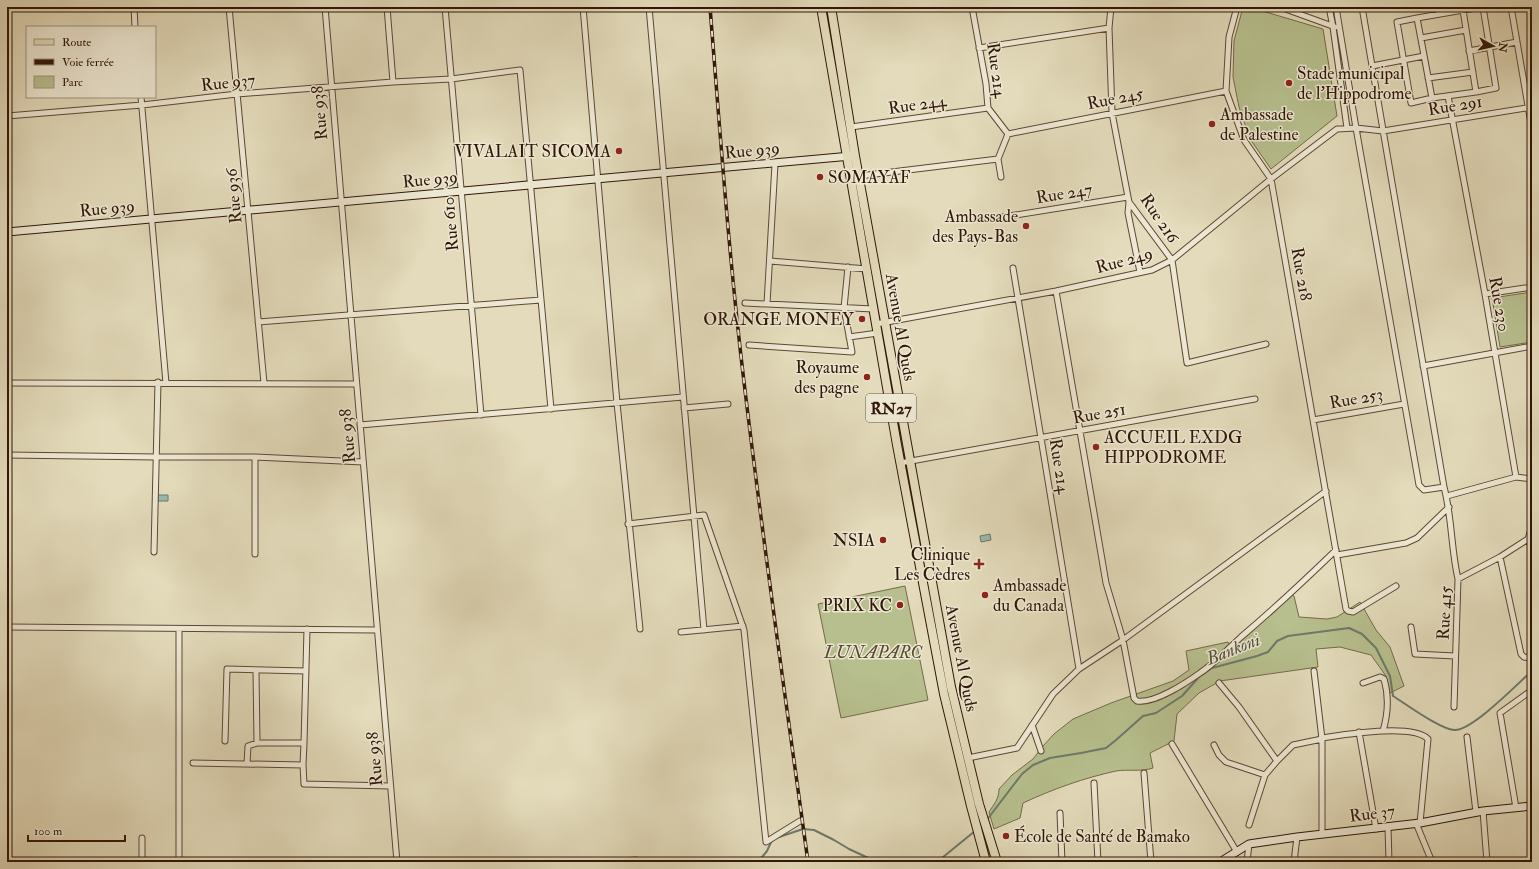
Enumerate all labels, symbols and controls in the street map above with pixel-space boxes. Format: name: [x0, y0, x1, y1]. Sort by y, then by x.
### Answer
legend: [26, 26, 156, 98]
north arrow: [1473, 26, 1513, 66]
text: Route: [62, 35, 91, 50]
street label: Rue 214: [982, 41, 1011, 100]
text: N: [1495, 41, 1510, 54]
text: Voie ferrée: [62, 55, 114, 70]
place label: Stade municipal de l'Hippodrome: [1297, 63, 1412, 105]
street label: Rue 937: [200, 69, 256, 96]
text: Parc: [62, 75, 83, 90]
marker: Stade municipal de l'Hippodrome: [1284, 78, 1294, 88]
street label: Rue 245: [1085, 83, 1145, 114]
street label: Rue 938: [307, 85, 332, 141]
street label: Rue 244: [887, 90, 948, 119]
street label: Rue 291: [1426, 91, 1484, 120]
place label: Ambassade de Palestine: [1219, 104, 1299, 145]
marker: Ambassade de Palestine: [1207, 119, 1217, 129]
street label: Rue 939: [724, 138, 781, 163]
place label: VIVALAIT SICOMA: [454, 141, 611, 162]
marker: VIVALAIT SICOMA: [614, 146, 624, 156]
street label: Rue 936: [221, 166, 246, 224]
street label: Rue 939: [402, 167, 459, 192]
place label: SOMAYAF: [828, 167, 911, 188]
marker: SOMAYAF: [815, 172, 825, 182]
street label: Rue 247: [1034, 179, 1094, 208]
street label: Rue 216: [1136, 190, 1184, 248]
street label: Rue 939: [79, 196, 136, 221]
street label: Rue 610: [438, 196, 463, 252]
place label: Ambassade des Pays-Bas: [932, 206, 1018, 248]
marker: Ambassade des Pays-Bas: [1021, 221, 1031, 231]
street label: Rue 249: [1093, 243, 1155, 278]
street label: Rue 218: [1286, 246, 1317, 303]
street label: Avenue Al Quds: [881, 271, 920, 383]
street label: Rue 230: [1484, 275, 1515, 333]
place label: ORANGE MONEY: [703, 309, 854, 330]
marker: ORANGE MONEY: [857, 314, 867, 324]
place label: Royaume des pagne: [794, 357, 859, 399]
marker: Royaume des pagne: [862, 372, 872, 382]
street label: Rue 253: [1328, 383, 1385, 414]
road number: RN27: [866, 394, 916, 422]
street label: Rue 251: [1071, 398, 1127, 428]
street label: Rue 938: [335, 408, 360, 464]
place label: ACCUEIL EXDG HIPPODROME: [1103, 427, 1242, 468]
street label: Rue 214: [1045, 437, 1074, 496]
marker: ACCUEIL EXDG HIPPODROME: [1091, 442, 1101, 452]
place label: NSIA: [833, 530, 875, 551]
marker: NSIA: [878, 535, 888, 545]
place label: Clinique Les Cèdres: [894, 544, 970, 585]
marker: Clinique Les Cèdres: [973, 558, 985, 570]
place label: Ambassade du Canada: [992, 575, 1066, 616]
street label: Rue 415: [1433, 585, 1456, 641]
marker: Ambassade du Canada: [980, 590, 990, 600]
place label: PRIX KC: [822, 595, 892, 616]
marker: PRIX KC: [895, 600, 905, 610]
street label: Avenue Al Quds: [941, 602, 982, 714]
water label: Bankoni: [1202, 628, 1264, 671]
park label: LUNAPARC: [823, 642, 923, 663]
street label: Rue 938: [362, 731, 387, 787]
street label: Rue 37: [1348, 800, 1396, 827]
scale bar: [28, 817, 125, 843]
text: 100 m: [34, 824, 63, 839]
place label: École de Santé de Bamako: [1014, 825, 1190, 847]
marker: École de Santé de Bamako: [1001, 831, 1011, 841]

